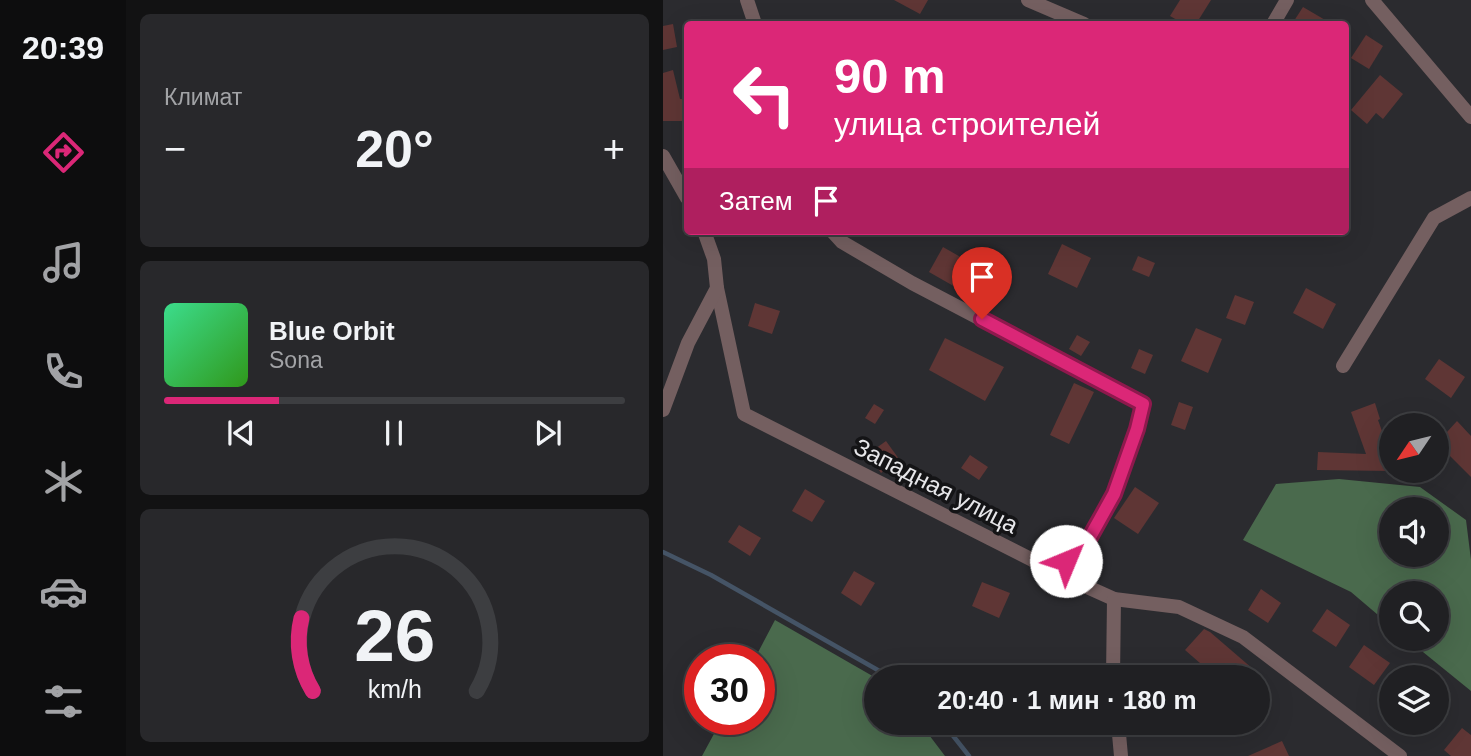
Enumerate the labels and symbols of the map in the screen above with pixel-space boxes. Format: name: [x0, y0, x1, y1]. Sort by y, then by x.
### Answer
pin: [952, 247, 1012, 319]
north arrow: [1379, 413, 1449, 483]
street label: Западная улица: [850, 433, 1023, 539]
position arrow: [1029, 524, 1103, 598]
speed limit sign: 30: [684, 644, 775, 735]

